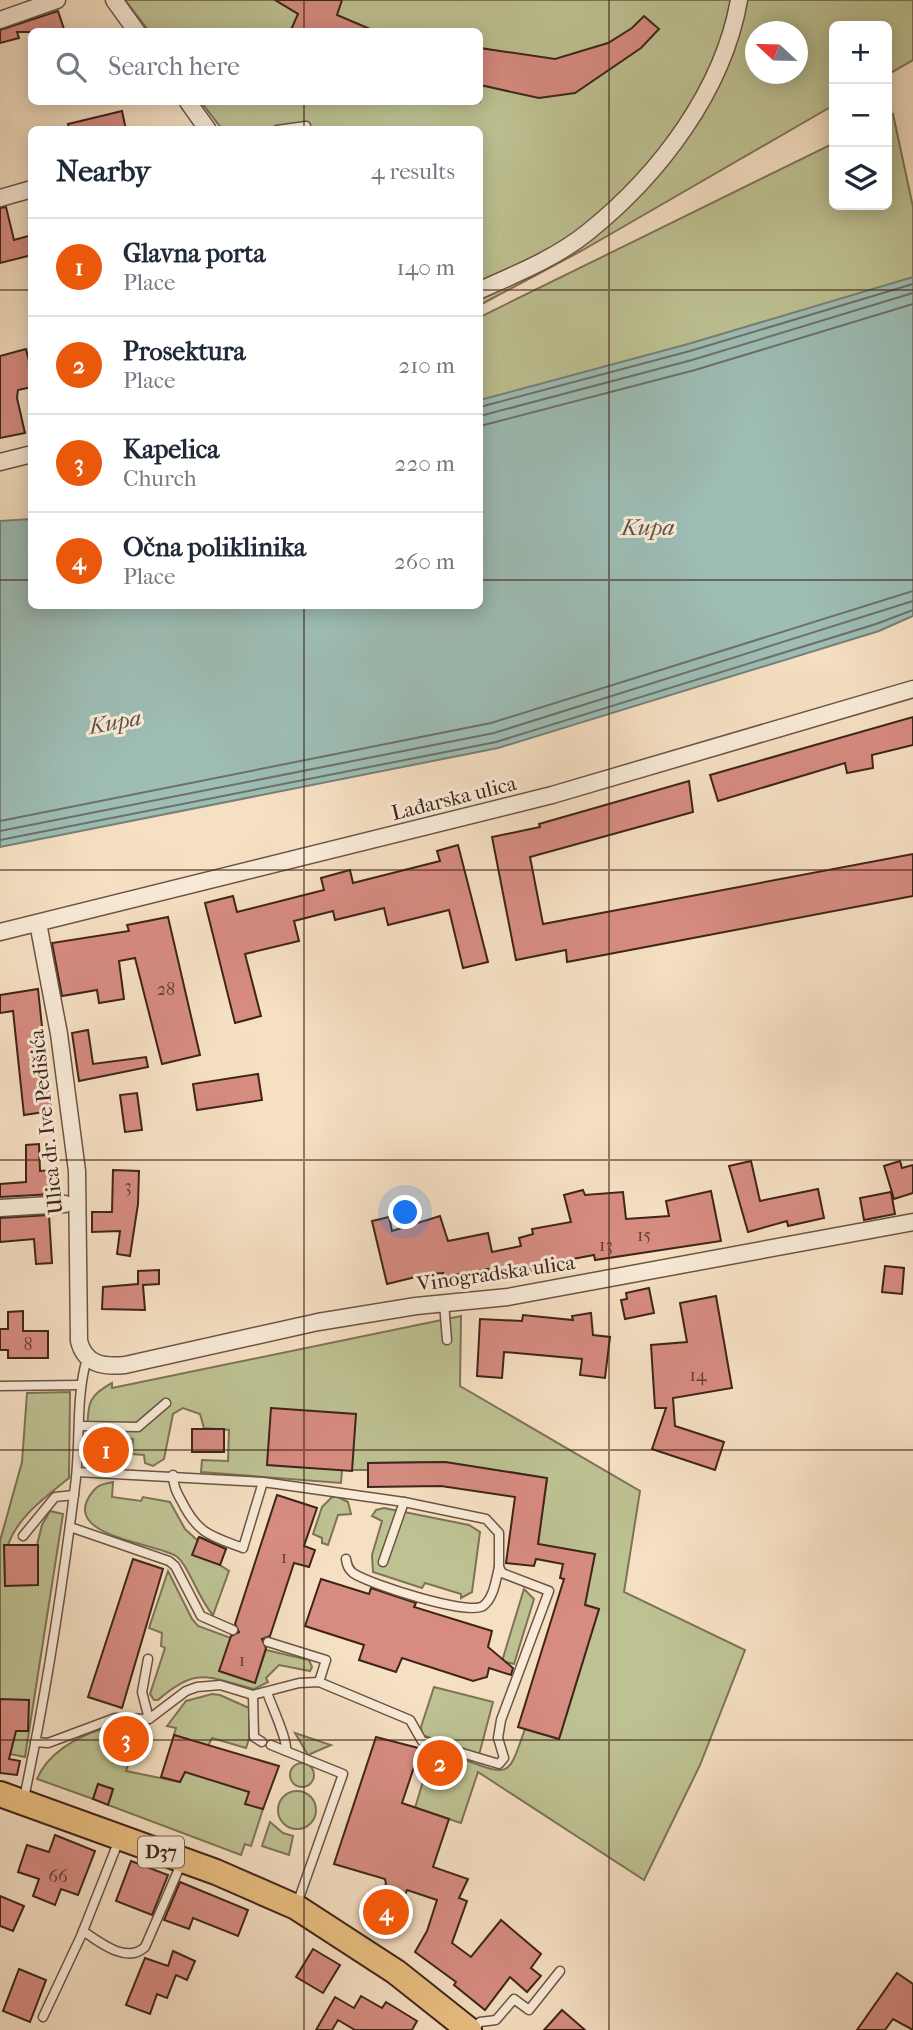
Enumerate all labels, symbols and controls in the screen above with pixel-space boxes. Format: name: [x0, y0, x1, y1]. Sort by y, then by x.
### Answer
north arrow: [745, 21, 808, 84]
map controls: [829, 21, 892, 210]
button: +: [829, 21, 892, 84]
search box: [28, 28, 483, 105]
icon: search: [52, 48, 90, 86]
text: Search here: [108, 51, 240, 82]
button: −: [829, 84, 892, 147]
button: layers: [829, 147, 892, 210]
text: Nearby: [56, 154, 151, 189]
text: 4 results: [371, 158, 455, 185]
text: Glavna porta: [123, 238, 266, 269]
text: 1: [75, 254, 83, 281]
text: 140 m: [396, 254, 455, 281]
text: Place: [123, 269, 175, 296]
text: Prosektura: [123, 336, 246, 367]
text: 2: [73, 352, 85, 379]
text: 210 m: [398, 352, 455, 379]
text: Place: [123, 367, 175, 394]
text: Kapelica: [123, 434, 219, 465]
text: 3: [74, 450, 84, 477]
text: 220 m: [395, 450, 455, 477]
text: Church: [123, 465, 197, 492]
water label: Kupa: [619, 514, 675, 541]
text: Očna poliklinika: [123, 532, 306, 563]
text: 4: [72, 548, 86, 575]
text: 260 m: [394, 548, 455, 575]
text: Place: [123, 563, 175, 590]
water label: Kupa: [85, 704, 143, 740]
street label: Lađarska ulica: [389, 771, 519, 825]
house number: 28: [157, 979, 175, 1000]
street label: Ulica dr. Ive Pedišića: [24, 1028, 68, 1216]
house number: 3: [124, 1176, 132, 1197]
your location: [388, 1195, 422, 1229]
house number: 15: [637, 1225, 651, 1246]
house number: 13: [599, 1235, 613, 1256]
street label: Vinogradska ulica: [414, 1250, 577, 1296]
house number: 8: [23, 1334, 33, 1355]
house number: 14: [689, 1365, 707, 1386]
pin: 1: [83, 1424, 129, 1476]
house number: 1: [281, 1547, 287, 1568]
house number: 1: [239, 1650, 245, 1671]
pin: 3: [103, 1713, 149, 1765]
pin: 2: [417, 1737, 463, 1789]
road number: D37: [138, 1836, 184, 1868]
house number: 66: [48, 1866, 68, 1887]
pin: 4: [363, 1886, 409, 1938]

